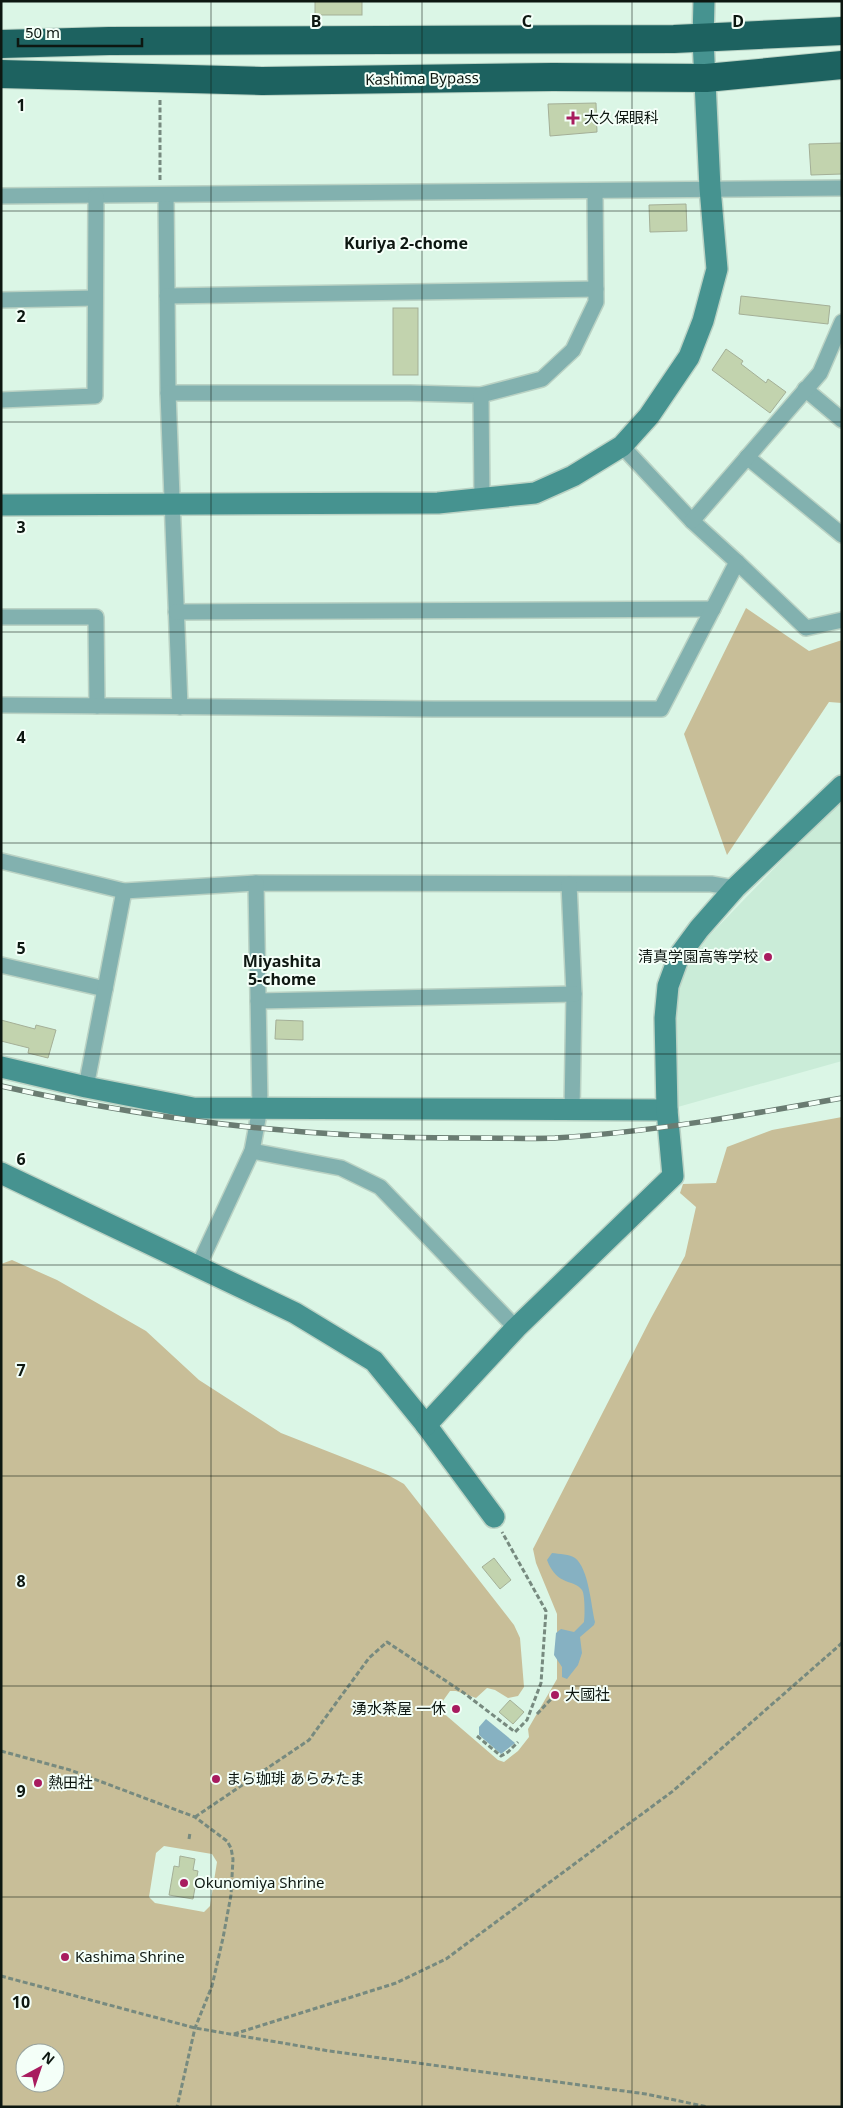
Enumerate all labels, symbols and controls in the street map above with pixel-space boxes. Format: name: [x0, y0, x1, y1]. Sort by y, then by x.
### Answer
text: B: [311, 10, 321, 32]
text: C: [522, 10, 532, 32]
text: D: [732, 10, 744, 32]
scale bar: [18, 15, 141, 47]
text: 50 m: [25, 22, 60, 42]
street label: Kashima Bypass: [365, 67, 479, 89]
text: 1: [16, 94, 26, 116]
place label: 大久保眼科: [584, 107, 659, 127]
marker: 大久保眼科: [566, 111, 580, 125]
district label: Kuriya 2-chome: [344, 232, 468, 254]
text: 2: [16, 305, 26, 327]
text: 3: [16, 516, 26, 538]
text: 4: [16, 726, 26, 748]
text: 5: [16, 937, 26, 959]
place label: 清真学園高等学校: [638, 946, 758, 966]
district label: Miyashita 5-chome: [243, 950, 321, 990]
marker: 清真学園高等学校: [762, 951, 774, 963]
text: 6: [16, 1148, 26, 1170]
text: 7: [16, 1359, 26, 1381]
text: 8: [16, 1570, 26, 1592]
place label: 大國社: [565, 1684, 610, 1704]
marker: 大國社: [549, 1689, 561, 1701]
place label: 湧水茶屋 一休: [352, 1698, 446, 1718]
marker: 湧水茶屋 一休: [450, 1703, 462, 1715]
place label: まら珈琲 あらみたま: [226, 1768, 364, 1788]
place label: 熱田社: [48, 1772, 93, 1792]
marker: まら珈琲 あらみたま: [210, 1773, 222, 1785]
marker: 熱田社: [32, 1777, 44, 1789]
text: 9: [16, 1780, 26, 1802]
place label: Okunomiya Shrine: [194, 1872, 325, 1892]
marker: Okunomiya Shrine: [178, 1877, 190, 1889]
place label: Kashima Shrine: [75, 1946, 185, 1966]
marker: Kashima Shrine: [59, 1951, 71, 1963]
text: 10: [12, 1991, 30, 2013]
north arrow: [15, 2043, 65, 2093]
text: N: [38, 2047, 59, 2069]

